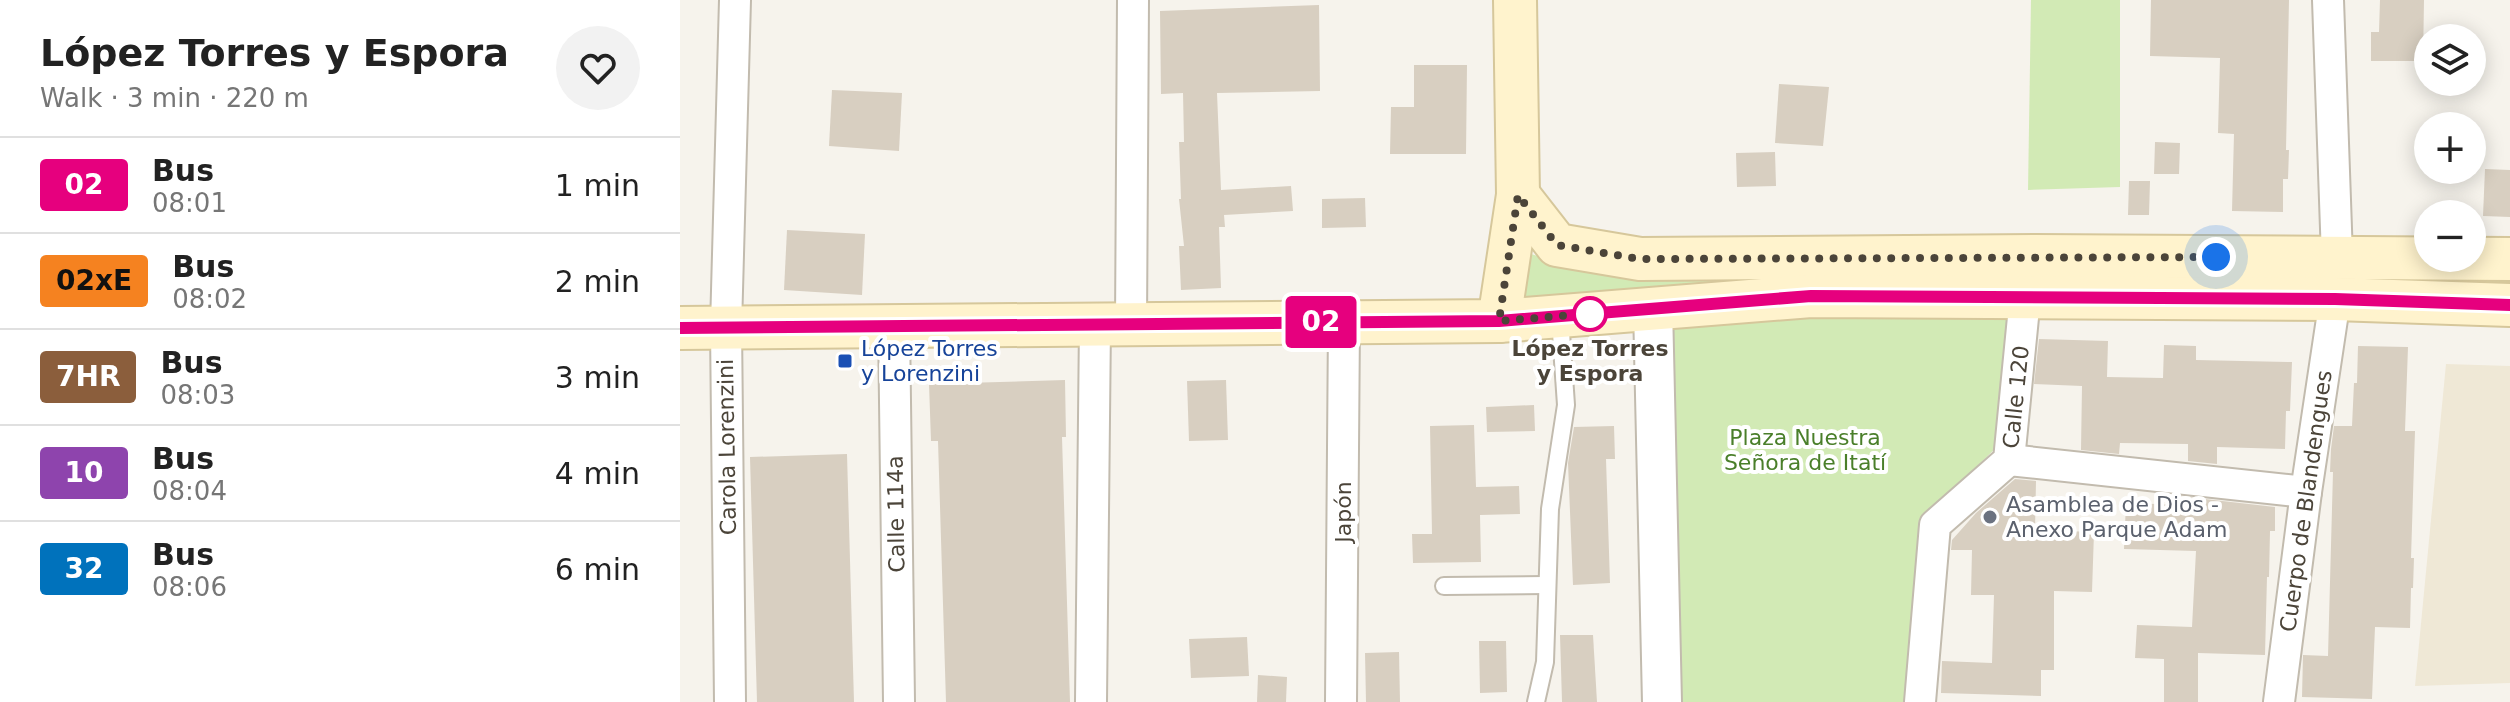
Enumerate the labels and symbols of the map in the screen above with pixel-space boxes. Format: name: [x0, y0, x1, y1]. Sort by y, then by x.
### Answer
your location: [2196, 237, 2236, 277]
line badge: 02: [1285, 296, 1357, 348]
marker: López Torres y Espora: [1573, 297, 1607, 331]
place label: López Torres y Lorenzini: [861, 336, 998, 386]
place label: López Torres y Espora: [1511, 336, 1669, 386]
street label: Calle 120: [1998, 344, 2034, 450]
marker: López Torres y Lorenzini: [836, 352, 854, 370]
street label: Carola Lorenzini: [713, 359, 741, 535]
street label: Cuerpo de Blandengues: [2275, 369, 2337, 633]
park label: Plaza Nuestra Señora de Itatí: [1724, 425, 1887, 475]
street label: Calle 114a: [882, 455, 910, 573]
street label: Japón: [1331, 481, 1356, 545]
place label: Asamblea de Dios - Anexo Parque Adam: [2006, 492, 2227, 542]
marker: Asamblea de Dios - Anexo Parque Adam: [1981, 508, 1999, 526]

